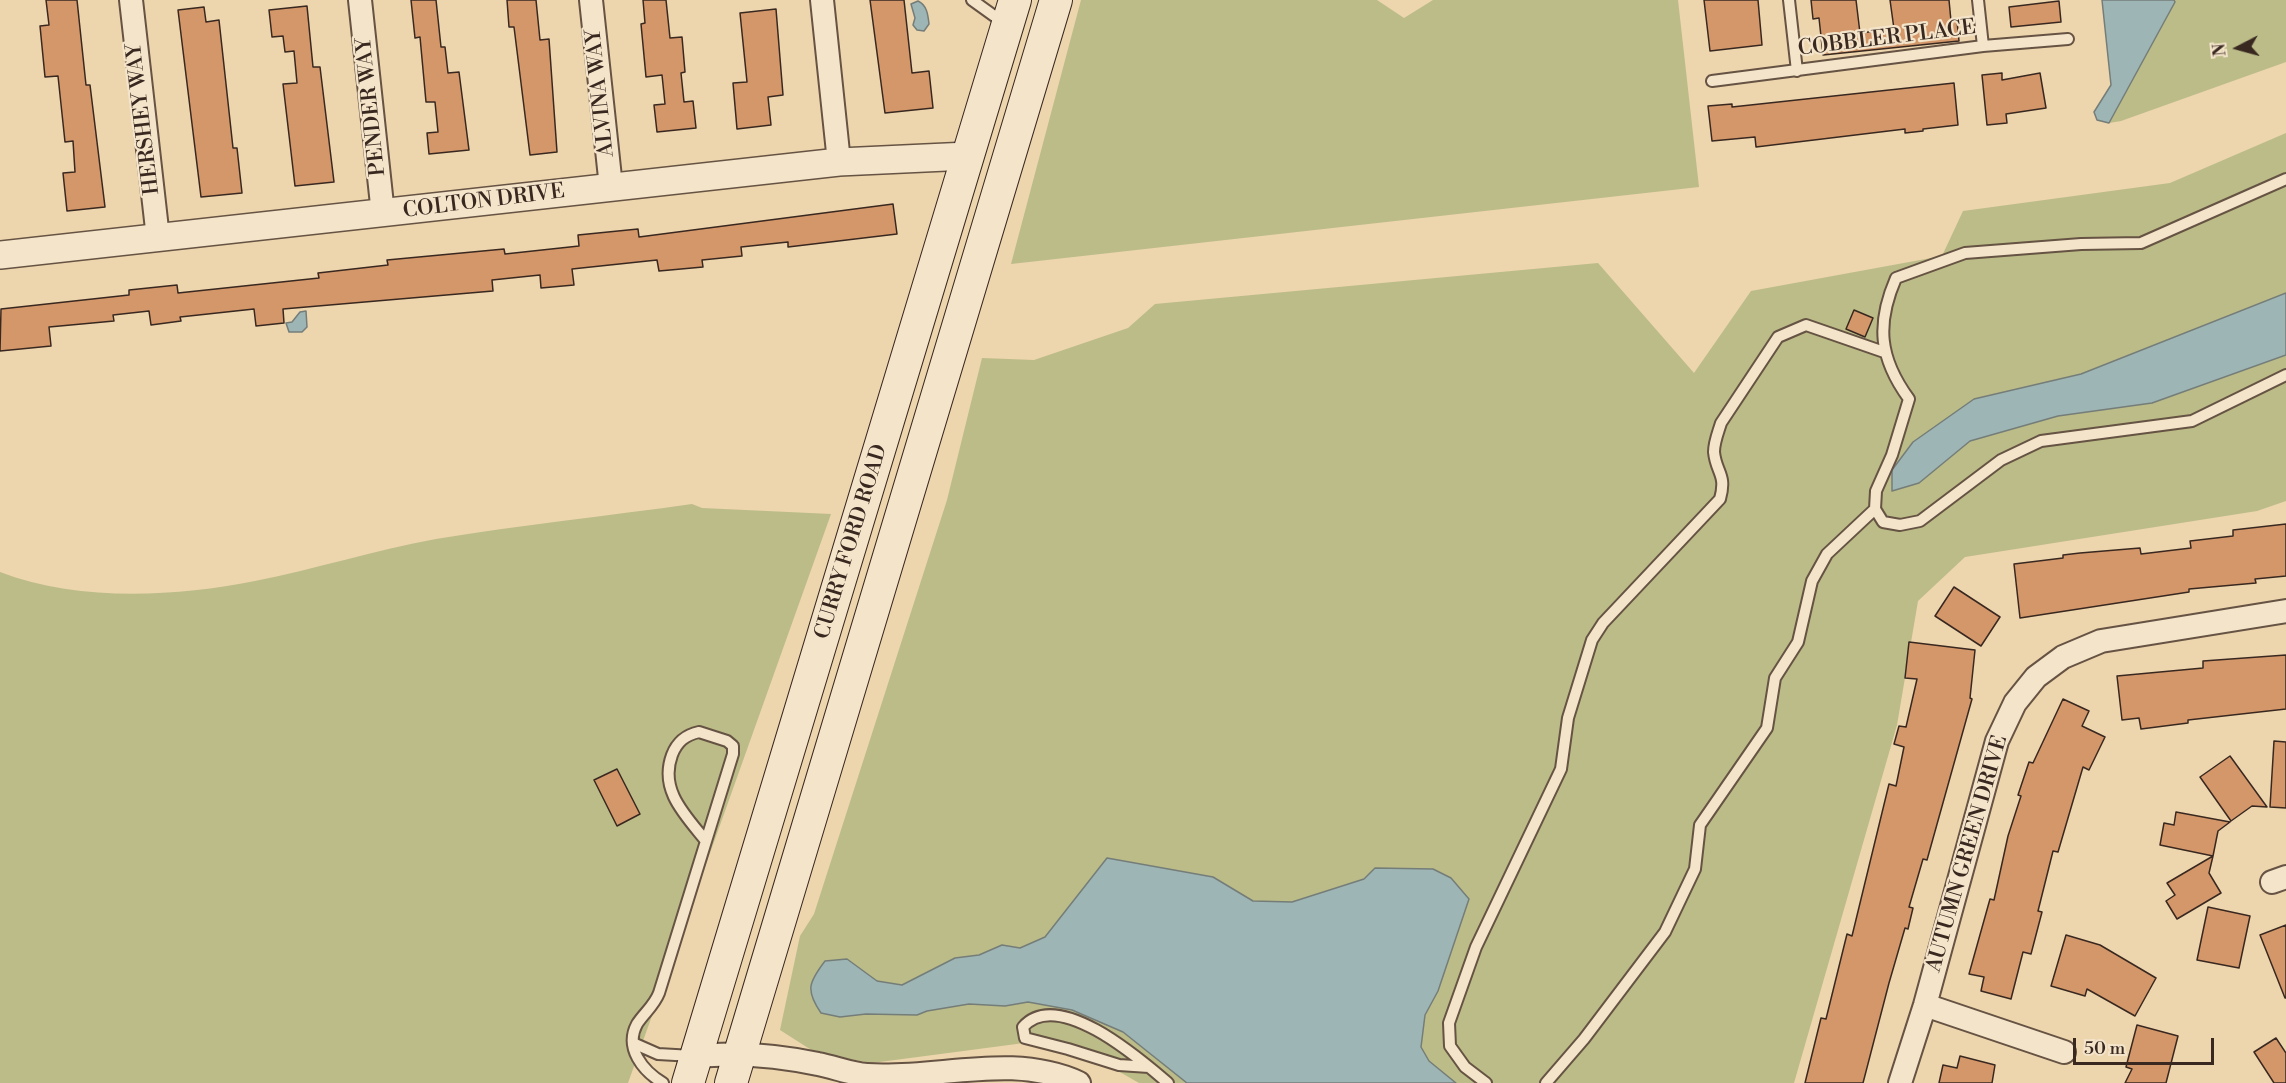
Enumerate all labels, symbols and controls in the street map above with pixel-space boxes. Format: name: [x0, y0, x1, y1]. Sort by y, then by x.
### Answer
street label: COBBLER PLACE: [1797, 16, 1977, 62]
north arrow: [2208, 18, 2268, 78]
street label: ALVINA WAY: [582, 28, 620, 158]
street label: PENDER WAY: [352, 37, 392, 177]
street label: HERSHEY WAY: [122, 42, 166, 196]
text: N: [2209, 43, 2231, 57]
street label: COLTON DRIVE: [402, 180, 566, 224]
street label: CURRY FORD ROAD: [810, 442, 894, 642]
street label: AUTUMN GREEN DRIVE: [1922, 733, 2014, 975]
scale bar: [2076, 1026, 2217, 1064]
text: 50 m: [2084, 1037, 2125, 1060]

